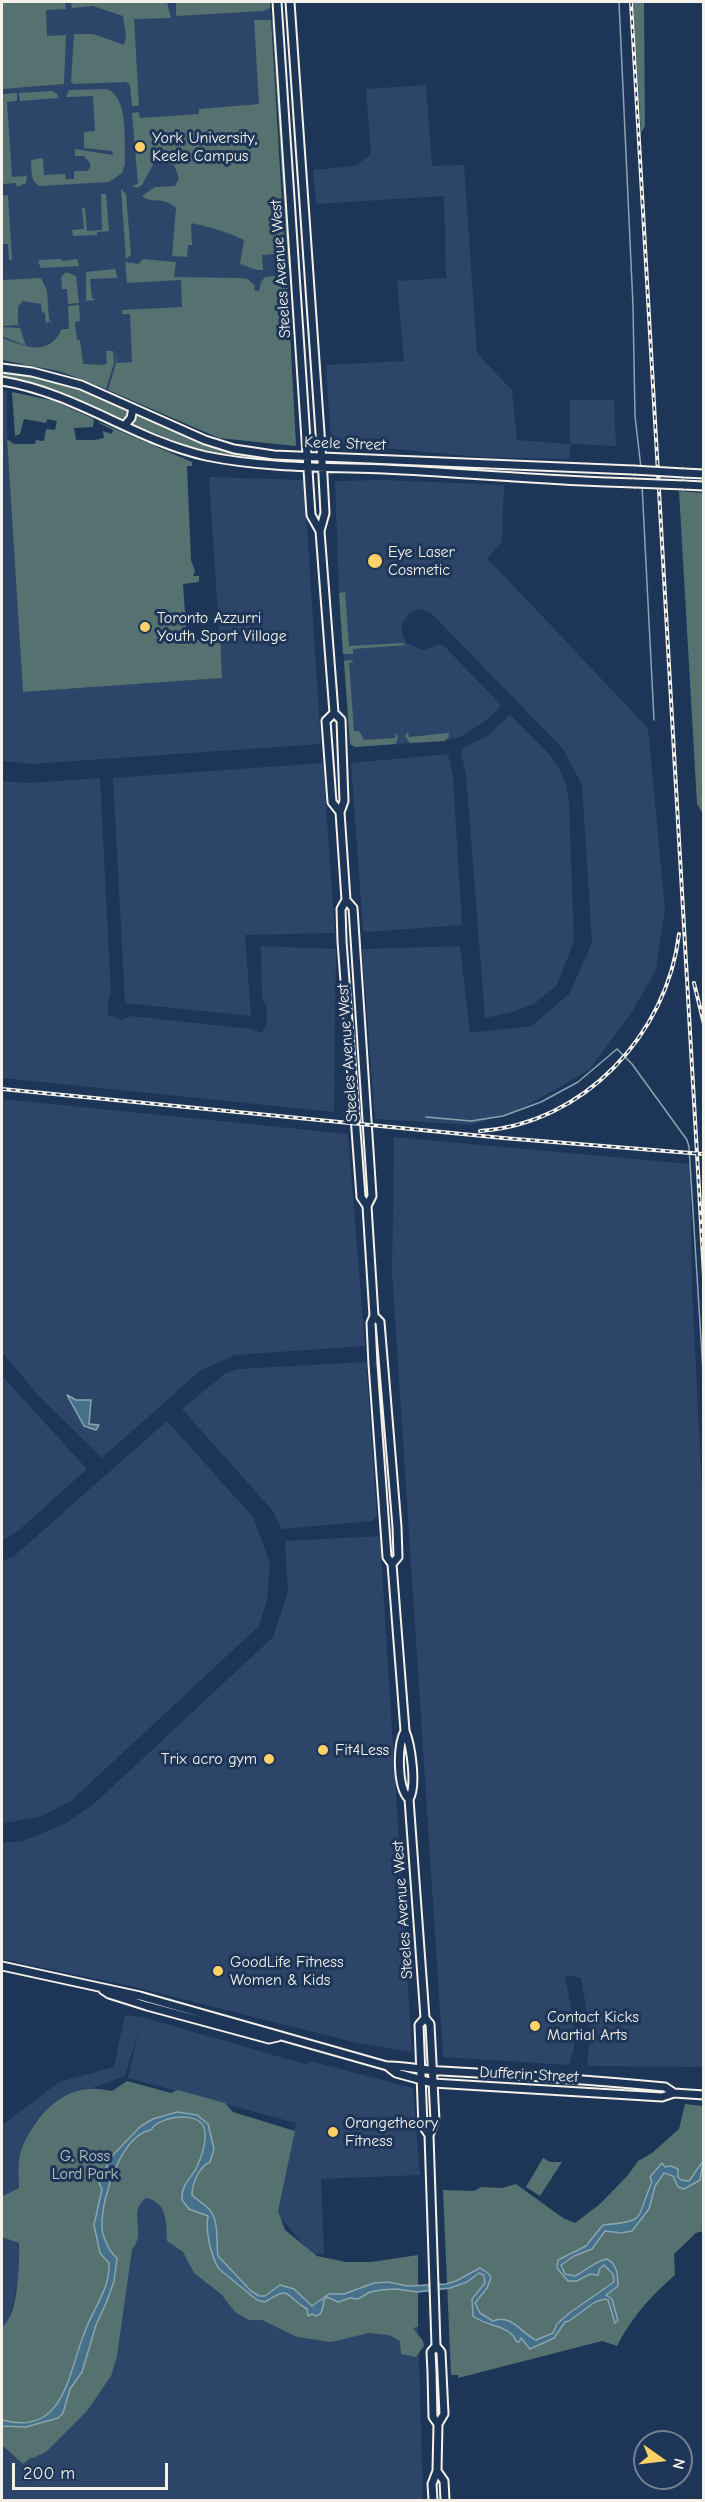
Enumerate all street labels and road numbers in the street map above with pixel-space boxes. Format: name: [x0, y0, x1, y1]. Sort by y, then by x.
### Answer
street label: Steeles Avenue West: [267, 199, 295, 339]
street label: Keele Street: [304, 433, 386, 455]
street label: Steeles Avenue West: [334, 983, 362, 1123]
street label: Steeles Avenue West: [389, 1840, 417, 1980]
street label: Dufferin Street: [479, 2063, 579, 2087]

